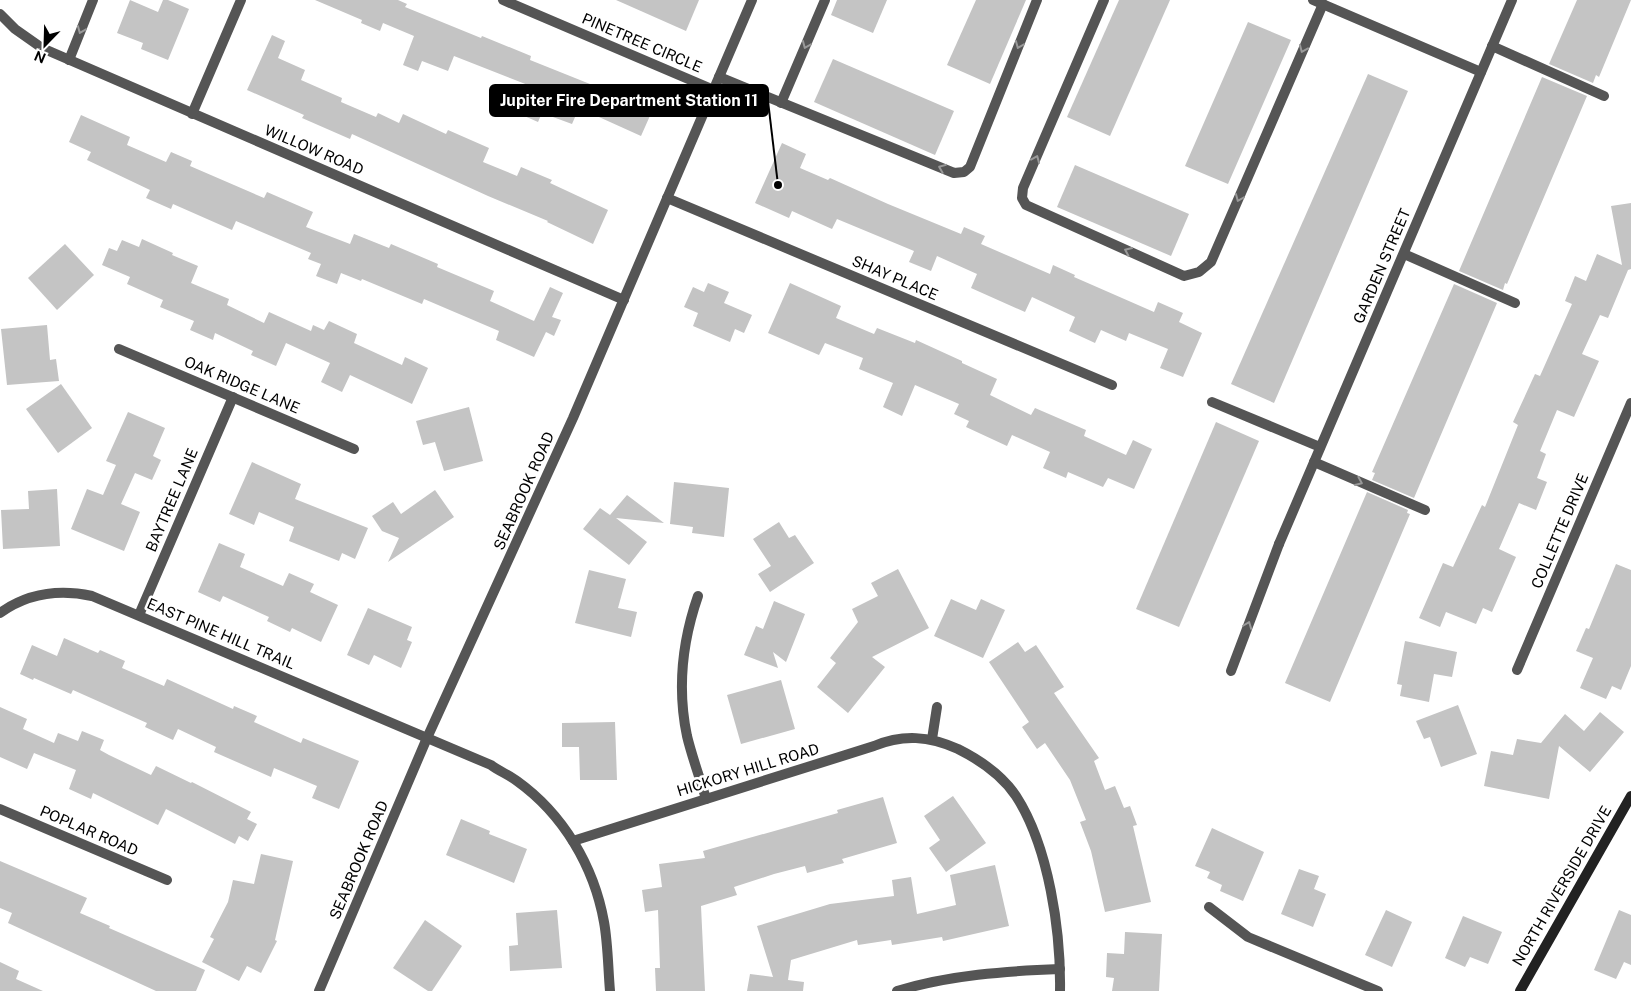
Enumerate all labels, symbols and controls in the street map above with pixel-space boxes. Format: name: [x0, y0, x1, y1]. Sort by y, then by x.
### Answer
street label: PINETREE CIRCLE: [580, 10, 705, 76]
north arrow: [20, 20, 70, 70]
one-way arrow: [77, 25, 87, 34]
one-way arrow: [801, 40, 812, 49]
one-way arrow: [1015, 40, 1025, 49]
one-way arrow: [1299, 44, 1310, 53]
text: N: [32, 47, 48, 66]
callout: Jupiter Fire Department Station 11: [490, 85, 768, 116]
text: Jupiter Fire Department Station 11: [500, 91, 758, 110]
street label: WILLOW ROAD: [262, 121, 366, 178]
one-way arrow: [1030, 155, 1041, 164]
one-way arrow: [938, 164, 946, 174]
one-way arrow: [1234, 193, 1245, 202]
street label: GARDEN STREET: [1350, 206, 1413, 326]
one-way arrow: [1124, 246, 1133, 257]
street label: SHAY PLACE: [850, 252, 941, 303]
street label: OAK RIDGE LANE: [182, 353, 303, 417]
street label: SEABROOK ROAD: [490, 429, 557, 552]
street label: BAYTREE LANE: [142, 446, 201, 554]
street label: COLLETTE DRIVE: [1528, 471, 1592, 591]
one-way arrow: [1354, 475, 1363, 486]
street label: EAST PINE HILL TRAIL: [144, 595, 298, 673]
one-way arrow: [1242, 621, 1252, 630]
street label: HICKORY HILL ROAD: [675, 740, 821, 799]
street label: SEABROOK ROAD: [326, 798, 391, 922]
street label: POPLAR ROAD: [38, 802, 141, 859]
street label: NORTH RIVERSIDE DRIVE: [1509, 803, 1614, 969]

